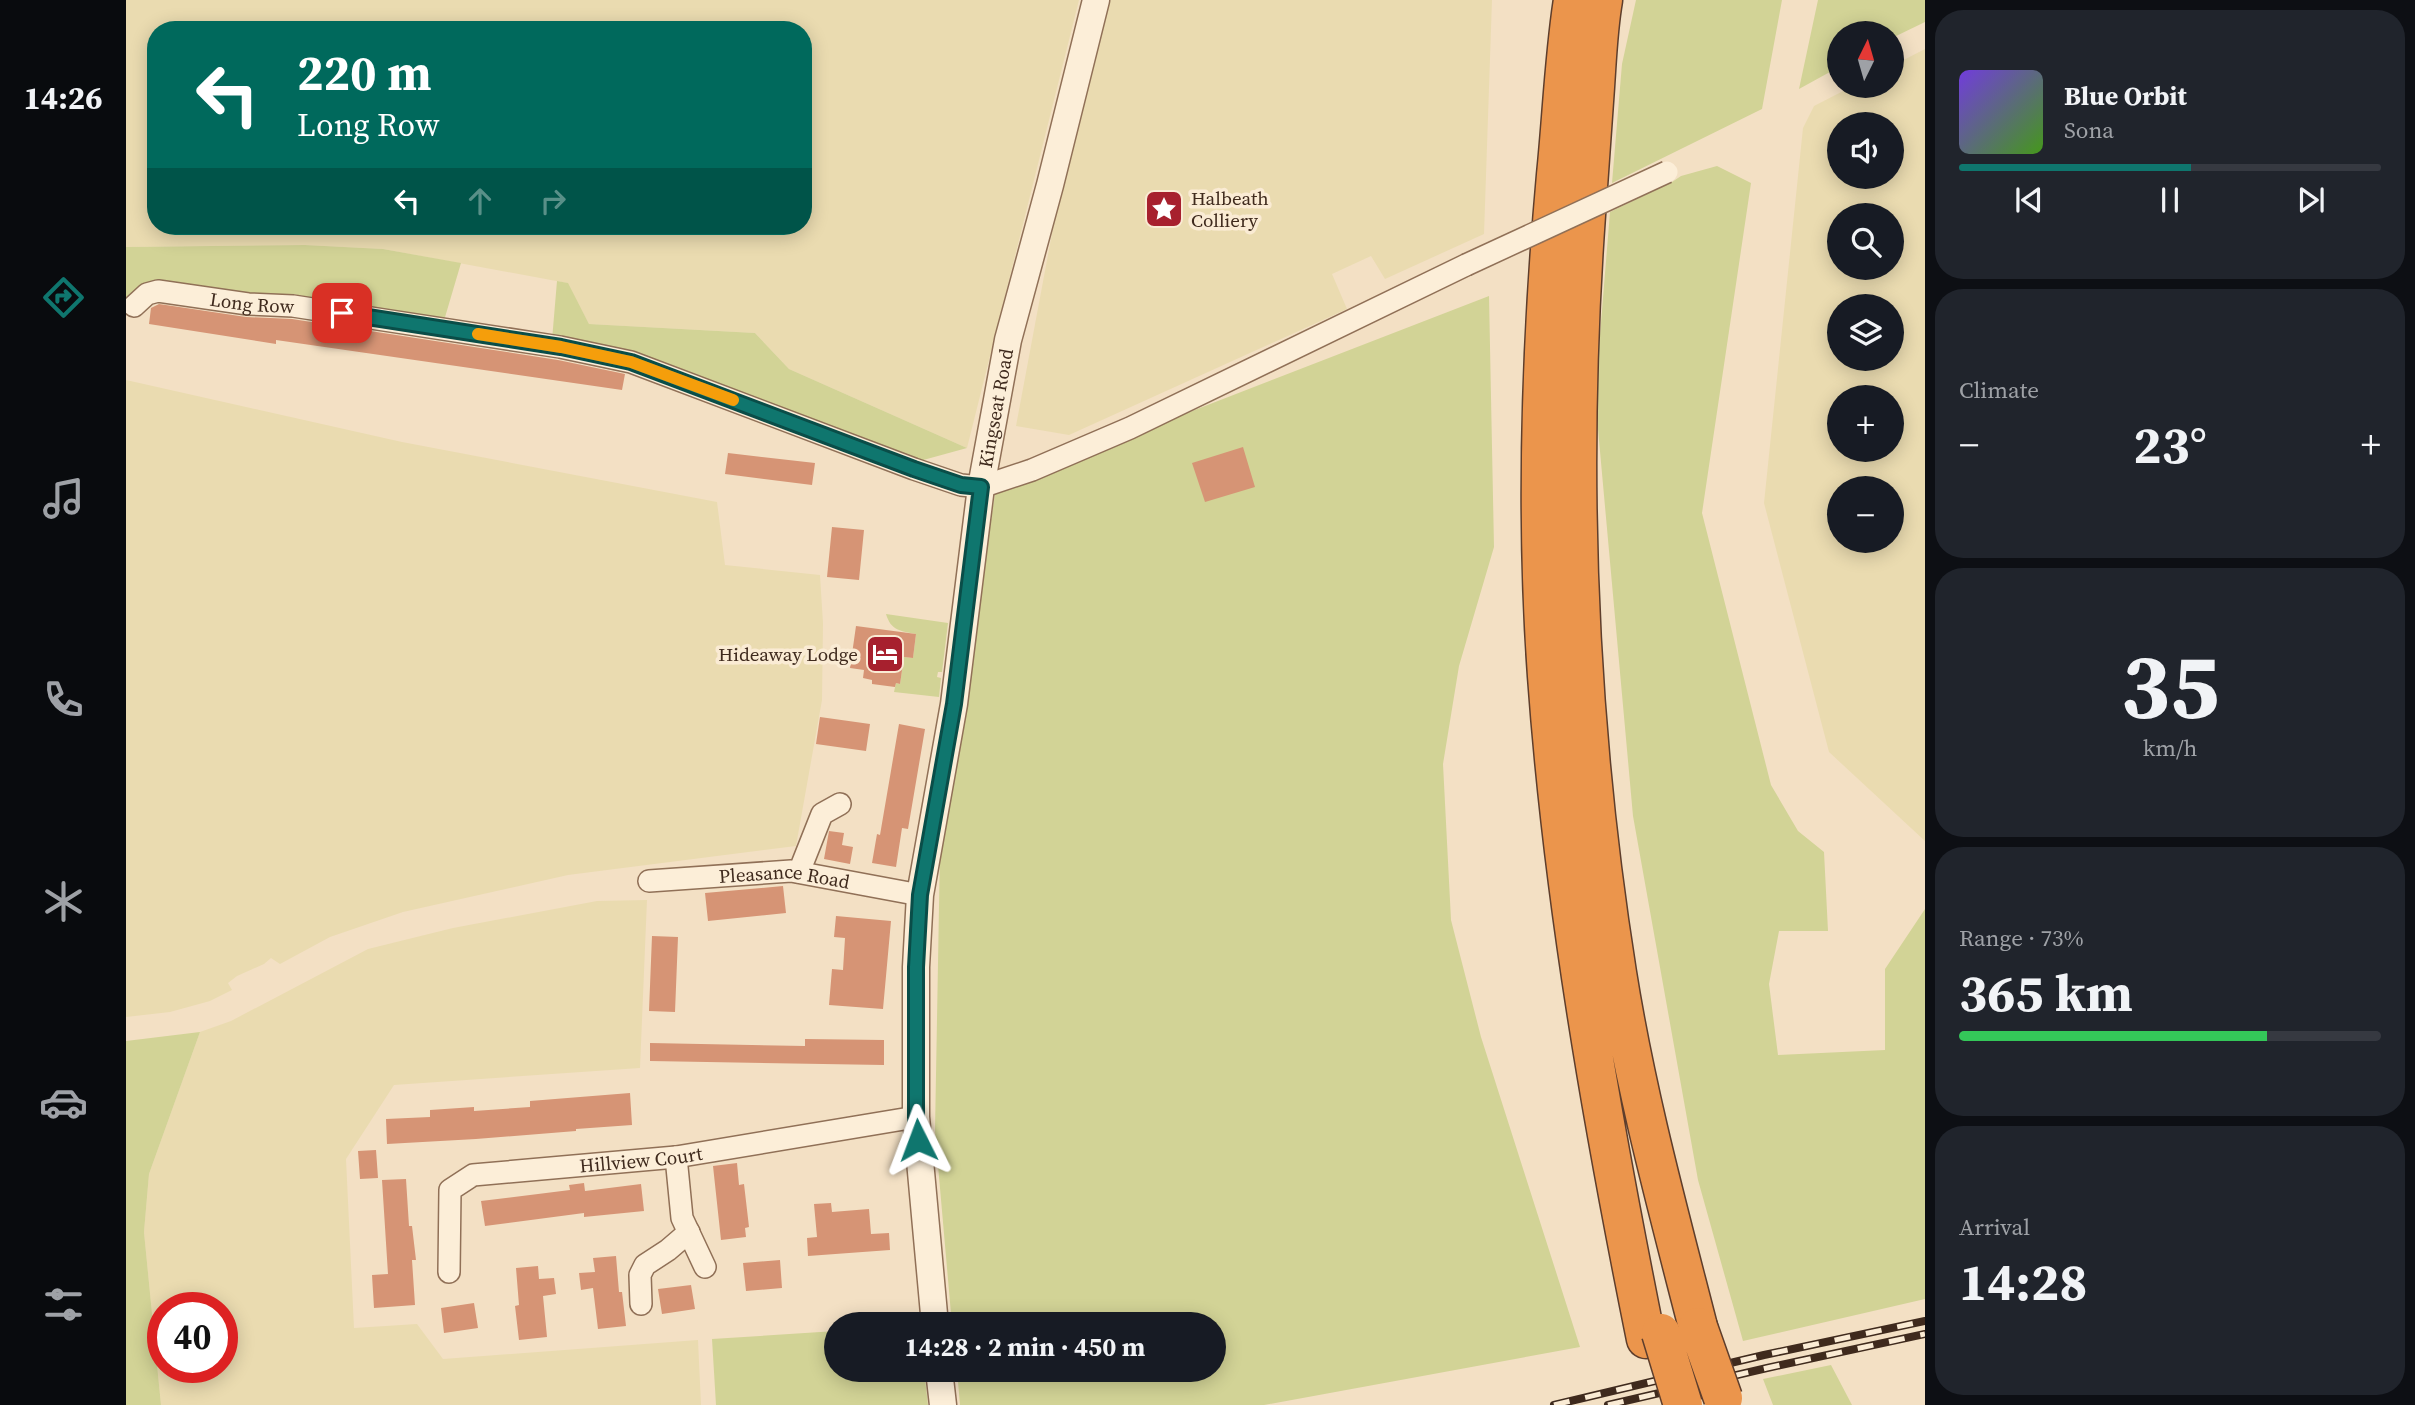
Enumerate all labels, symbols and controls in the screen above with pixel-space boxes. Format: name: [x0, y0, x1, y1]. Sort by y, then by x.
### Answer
north arrow: [1827, 21, 1904, 98]
map controls: [1827, 21, 1904, 553]
text: 220 m: [297, 39, 432, 106]
icon: left: [182, 49, 273, 140]
text: 14:26: [24, 76, 102, 120]
text: Blue Orbit: [2064, 78, 2187, 114]
text: Long Row: [297, 103, 440, 147]
button: sound: [1827, 112, 1904, 189]
text: Sona: [2064, 114, 2114, 146]
icon: previous: [2010, 181, 2048, 219]
icon: pause: [2151, 181, 2189, 219]
icon: next: [2292, 181, 2330, 219]
icon: left: [388, 182, 426, 220]
icon: ahead: [461, 182, 499, 220]
icon: right: [534, 182, 572, 220]
place label: Halbeath Colliery: [1191, 185, 1269, 233]
place icon: Halbeath Colliery: [1143, 188, 1185, 230]
button: search: [1827, 203, 1904, 280]
icon: directions: [39, 273, 88, 322]
pin: [312, 283, 372, 343]
street label: Long Row: [208, 286, 295, 319]
icon: arrive: [323, 294, 361, 332]
button: layers: [1827, 294, 1904, 371]
street label: Kingseat Road: [972, 346, 1019, 470]
text: Climate: [1959, 374, 2039, 406]
button: +: [1827, 385, 1904, 462]
text: 23°: [2133, 409, 2207, 480]
text: −: [1959, 419, 1979, 471]
text: +: [2361, 419, 2381, 471]
icon: music: [39, 474, 88, 523]
button: −: [1827, 476, 1904, 553]
text: 35: [2121, 624, 2219, 748]
hotel icon: Hideaway Lodge: [864, 633, 906, 675]
place label: Hideaway Lodge: [718, 641, 858, 667]
icon: phone: [39, 675, 88, 724]
text: km/h: [2143, 732, 2197, 764]
street label: Pleasance Road: [718, 858, 852, 895]
icon: climate: [39, 877, 88, 926]
text: Range · 73%: [1959, 922, 2084, 954]
text: 365 km: [1959, 957, 2133, 1028]
icon: car: [39, 1078, 88, 1127]
position arrow: [881, 1103, 955, 1177]
street label: Hillview Court: [578, 1140, 705, 1179]
text: Arrival: [1959, 1211, 2030, 1243]
text: 14:28: [1959, 1246, 2087, 1317]
icon: filters: [39, 1280, 88, 1329]
speed limit sign: 40: [147, 1292, 238, 1383]
text: 14:28 · 2 min · 450 m: [905, 1329, 1145, 1365]

